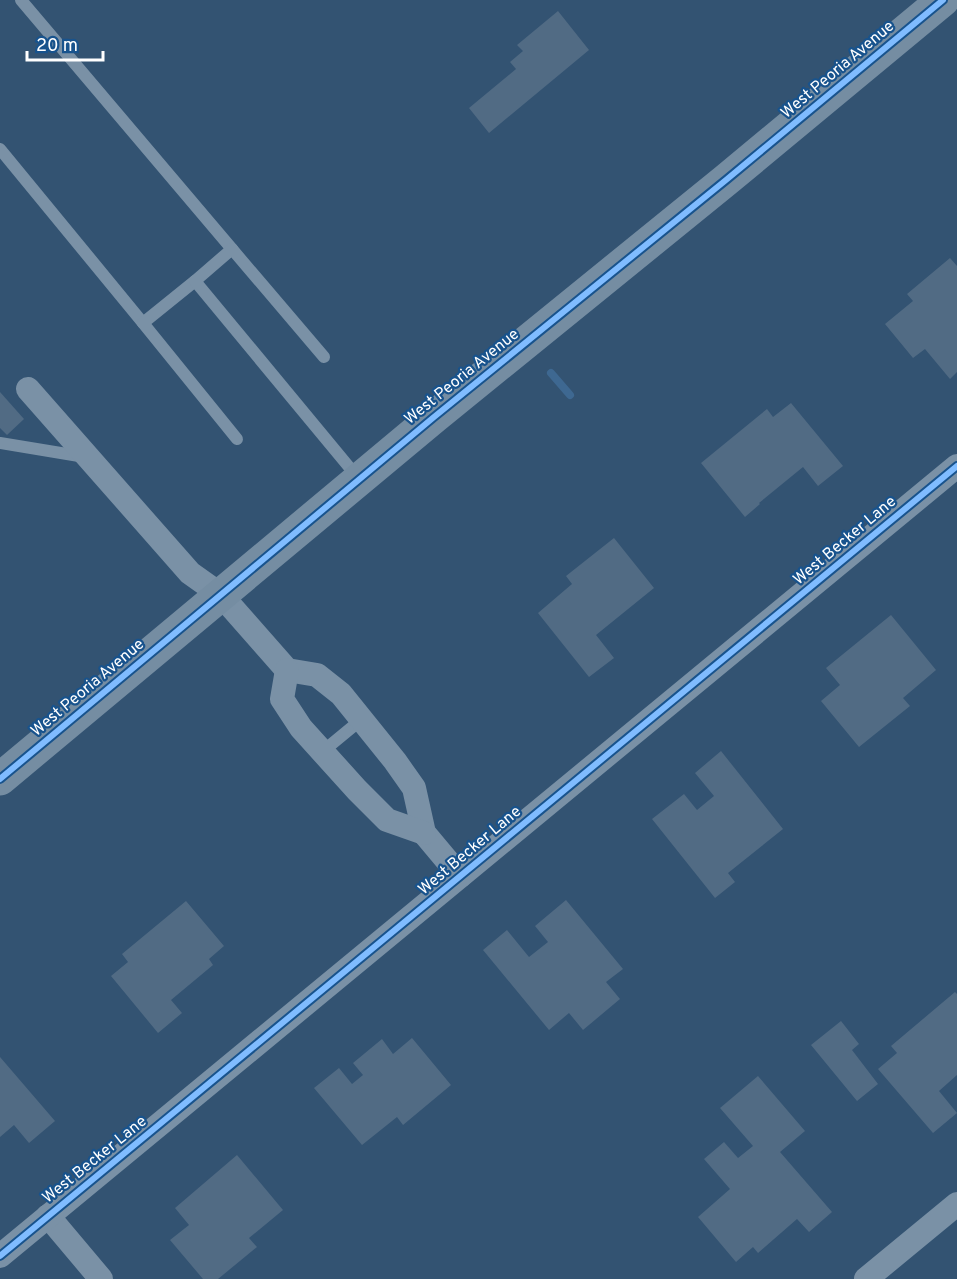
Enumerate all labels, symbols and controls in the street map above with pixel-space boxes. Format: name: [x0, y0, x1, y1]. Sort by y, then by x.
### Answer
street label: West Peoria Avenue: [777, 17, 899, 123]
scale bar: [27, 24, 104, 62]
text: 20 m: [36, 35, 78, 58]
street label: West Peoria Avenue: [401, 325, 523, 429]
street label: West Becker Lane: [789, 492, 901, 590]
street label: West Peoria Avenue: [27, 635, 149, 741]
street label: West Becker Lane: [414, 802, 526, 900]
street label: West Becker Lane: [39, 1112, 151, 1208]

